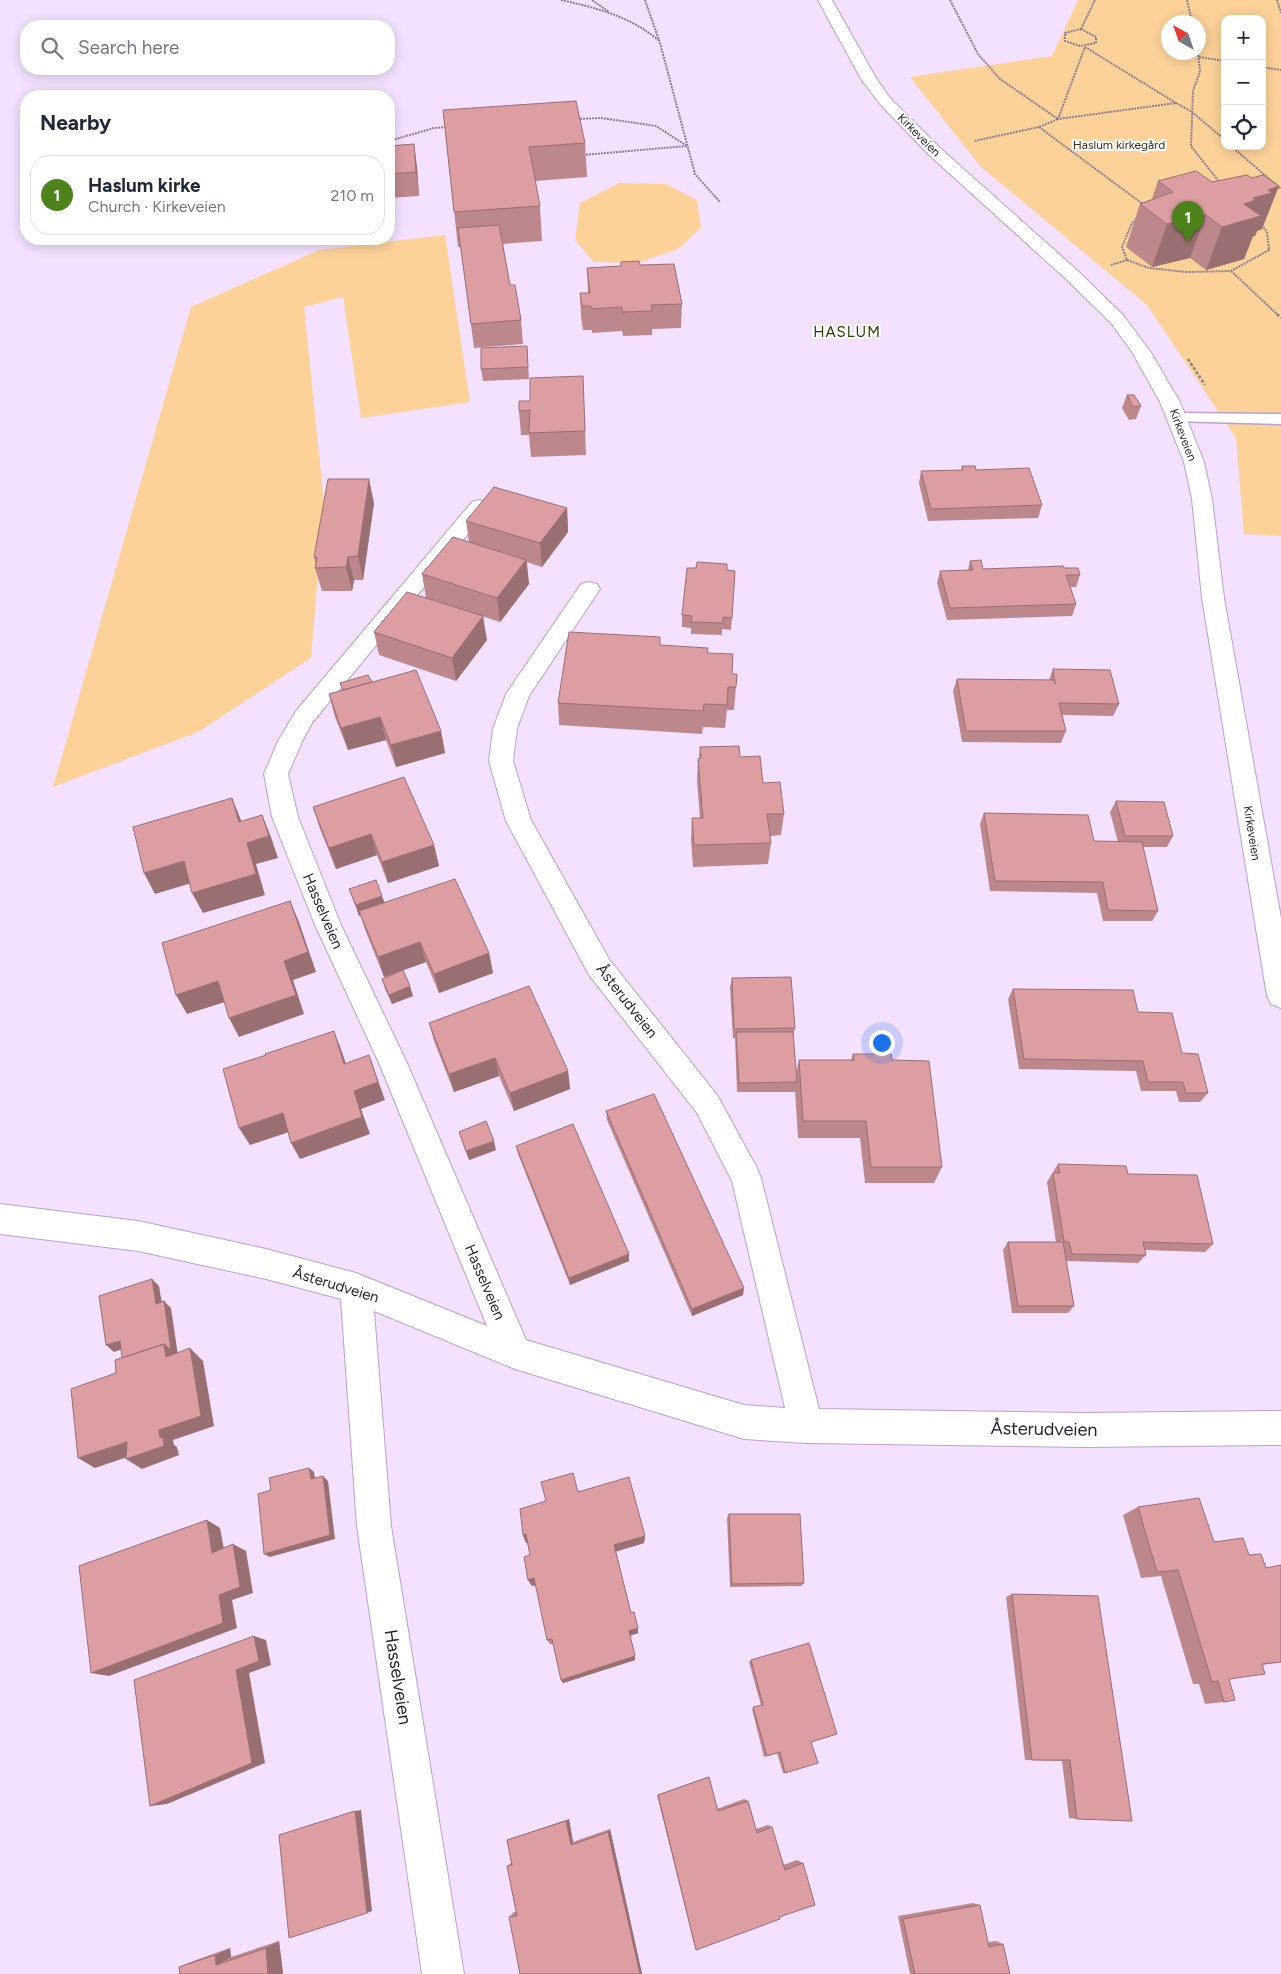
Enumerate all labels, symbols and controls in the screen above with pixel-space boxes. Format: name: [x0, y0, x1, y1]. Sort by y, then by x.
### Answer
north arrow: [1161, 15, 1206, 60]
map controls: [1221, 15, 1266, 150]
button: +: [1221, 15, 1266, 60]
search box: [20, 20, 395, 75]
icon: search: [38, 34, 66, 62]
text: Search here: [78, 36, 180, 59]
button: −: [1221, 60, 1266, 105]
button: locate: [1221, 105, 1266, 150]
text: Nearby: [40, 110, 111, 135]
street label: Kirkeveien: [895, 111, 944, 160]
park label: Haslum kirkegård: [1073, 138, 1165, 152]
text: Haslum kirke: [88, 174, 200, 197]
text: 1: [54, 186, 60, 205]
text: 210 m: [331, 186, 374, 205]
text: Church · Kirkeveien: [88, 197, 226, 216]
pin: 1: [1172, 201, 1204, 242]
district label: HASLUM: [813, 323, 881, 341]
street label: Kirkeveien: [1167, 407, 1199, 463]
street label: Kirkeveien: [1241, 805, 1263, 862]
street label: Hasselveien: [299, 871, 347, 951]
street label: Åsterudveien: [592, 960, 662, 1042]
your location: [869, 1030, 895, 1056]
street label: Hasselveien: [461, 1242, 509, 1322]
street label: Åsterudveien: [291, 1263, 381, 1307]
street label: Åsterudveien: [990, 1417, 1098, 1441]
street label: Hasselveien: [380, 1628, 416, 1726]

